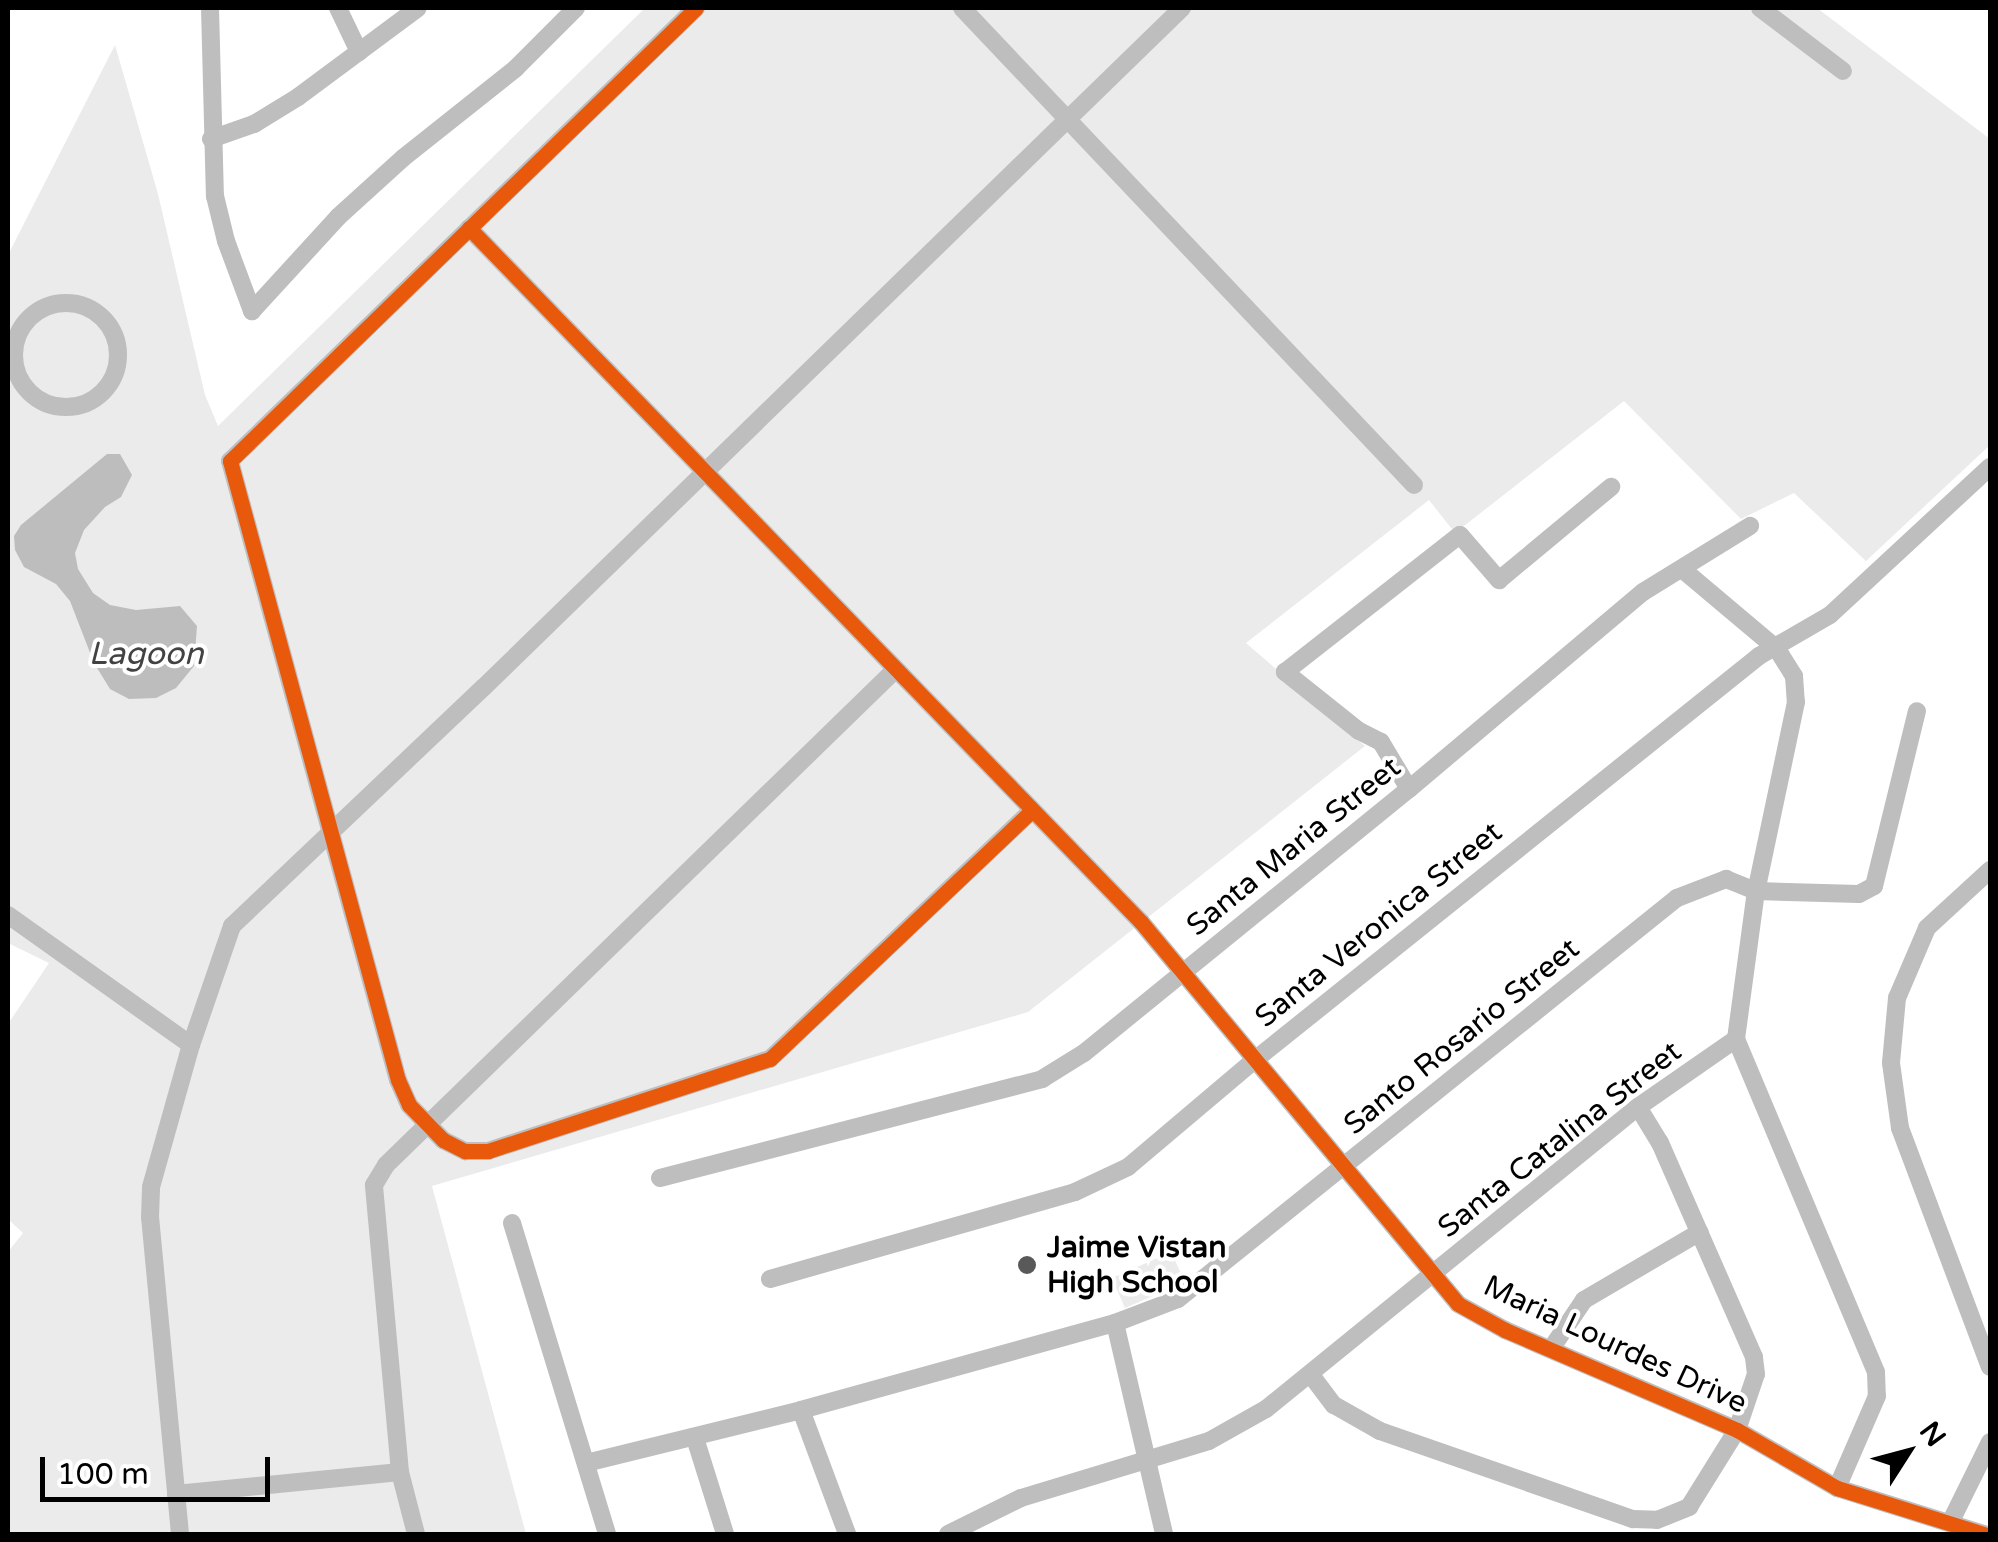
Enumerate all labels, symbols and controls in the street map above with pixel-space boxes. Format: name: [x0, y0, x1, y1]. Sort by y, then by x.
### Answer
water label: Lagoon: [88, 635, 204, 673]
street label: Santa Maria Street: [1180, 750, 1408, 944]
street label: Santa Veronica Street: [1248, 814, 1510, 1036]
street label: Santo Rosario Street: [1337, 931, 1587, 1143]
street label: Santa Catalina Street: [1431, 1034, 1689, 1246]
place label: Jaime Vistan High School: [1047, 1230, 1226, 1300]
marker: Jaime Vistan High School: [1016, 1254, 1038, 1276]
street label: Maria Lourdes Drive: [1478, 1268, 1752, 1422]
north arrow: [1858, 1402, 1958, 1502]
text: N: [1912, 1415, 1953, 1453]
scale bar: [45, 1437, 275, 1499]
text: 100 m: [57, 1456, 149, 1493]

